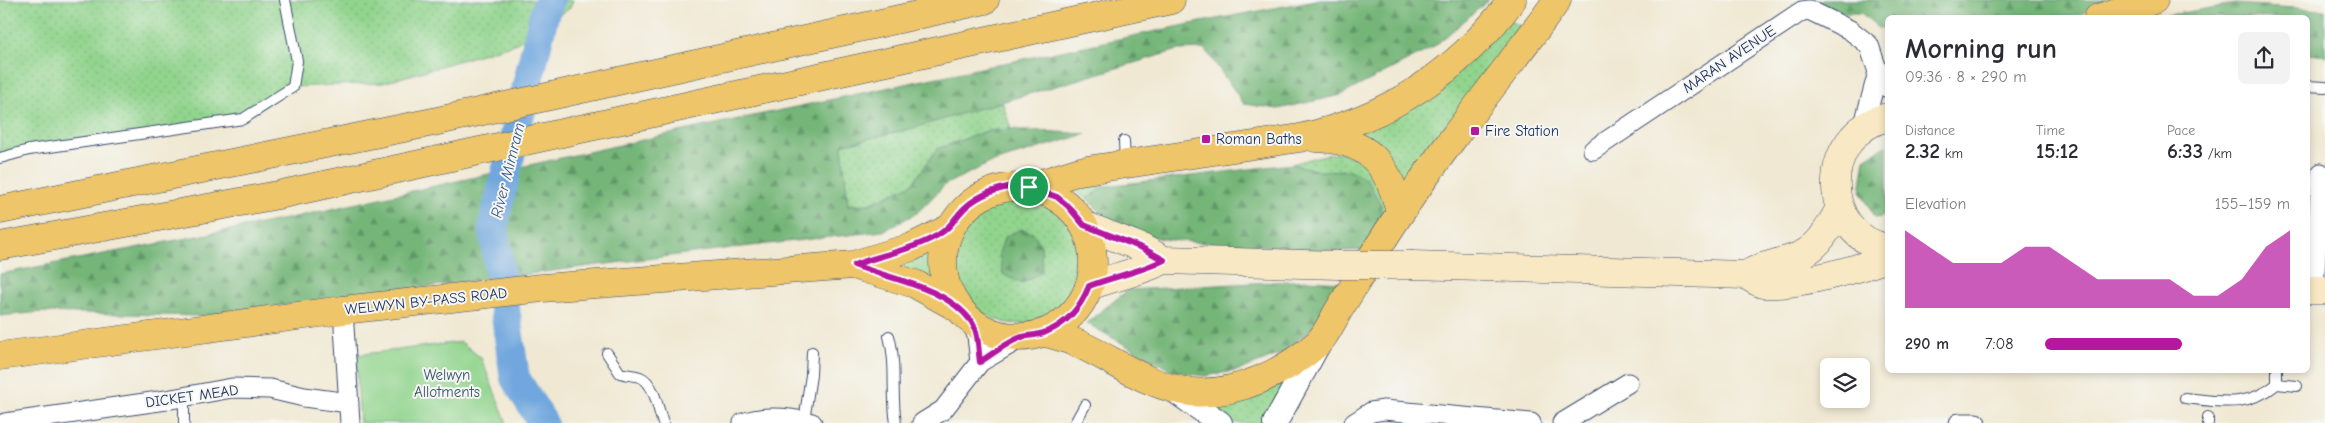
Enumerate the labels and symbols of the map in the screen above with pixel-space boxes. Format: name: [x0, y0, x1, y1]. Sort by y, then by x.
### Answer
street label: MARAN AVENUE: [1679, 21, 1779, 97]
water label: River Mimram: [487, 121, 528, 220]
place label: Fire Station: [1485, 122, 1559, 140]
marker: Fire Station: [1469, 125, 1481, 137]
place label: Roman Baths: [1216, 130, 1302, 148]
marker: Roman Baths: [1200, 133, 1212, 145]
pin: [1008, 166, 1050, 208]
street label: WELWYN BY-PASS ROAD: [344, 284, 508, 318]
park label: Welwyn Allotments: [414, 366, 480, 401]
street label: DICKET MEAD: [144, 381, 240, 411]

